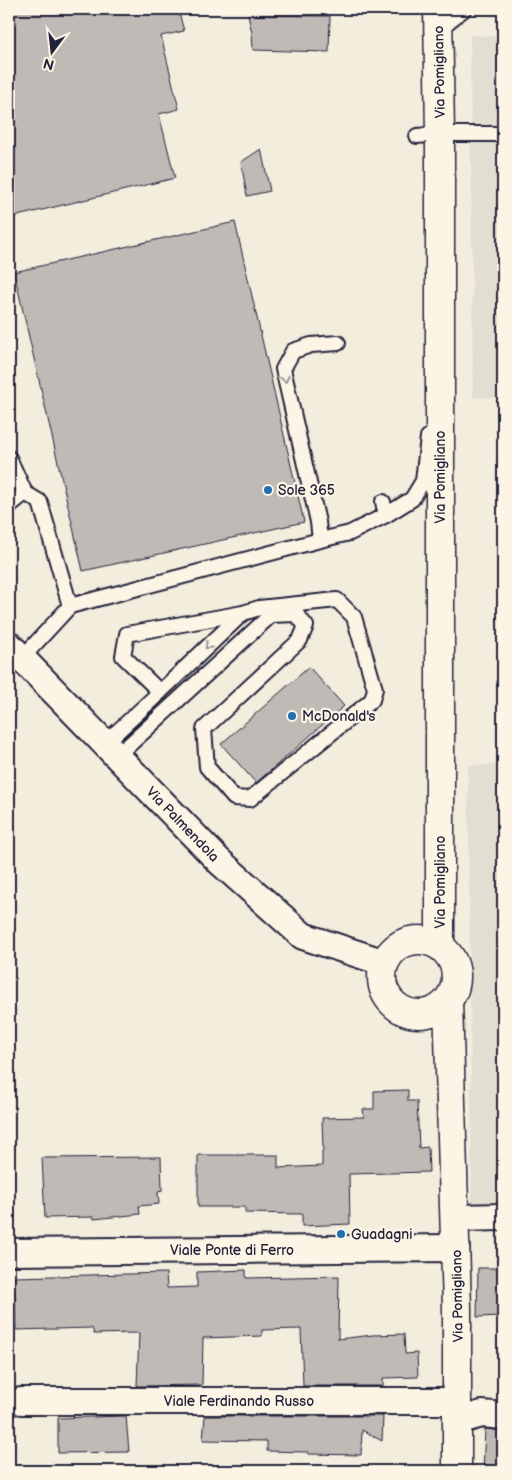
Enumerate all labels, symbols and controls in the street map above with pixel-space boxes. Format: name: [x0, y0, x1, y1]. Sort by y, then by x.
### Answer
street label: Via Pomigliano: [430, 25, 449, 119]
north arrow: [28, 28, 78, 78]
text: N: [41, 55, 56, 74]
one-way arrow: [279, 374, 290, 383]
street label: Via Pomigliano: [432, 430, 449, 523]
place label: Sole 365: [278, 482, 335, 499]
marker: Sole 365: [262, 484, 274, 496]
one-way arrow: [205, 641, 214, 650]
place label: McDonald's: [302, 708, 376, 725]
marker: McDonald's: [286, 710, 298, 722]
street label: Via Palmendola: [143, 783, 223, 865]
street label: Via Pomigliano: [432, 835, 449, 928]
place label: Guadagni: [351, 1226, 412, 1243]
marker: Guadagni: [335, 1228, 347, 1240]
street label: Viale Ponte di Ferro: [170, 1242, 294, 1259]
street label: Via Pomigliano: [448, 1249, 467, 1343]
street label: Viale Ferdinando Russo: [164, 1393, 314, 1410]

